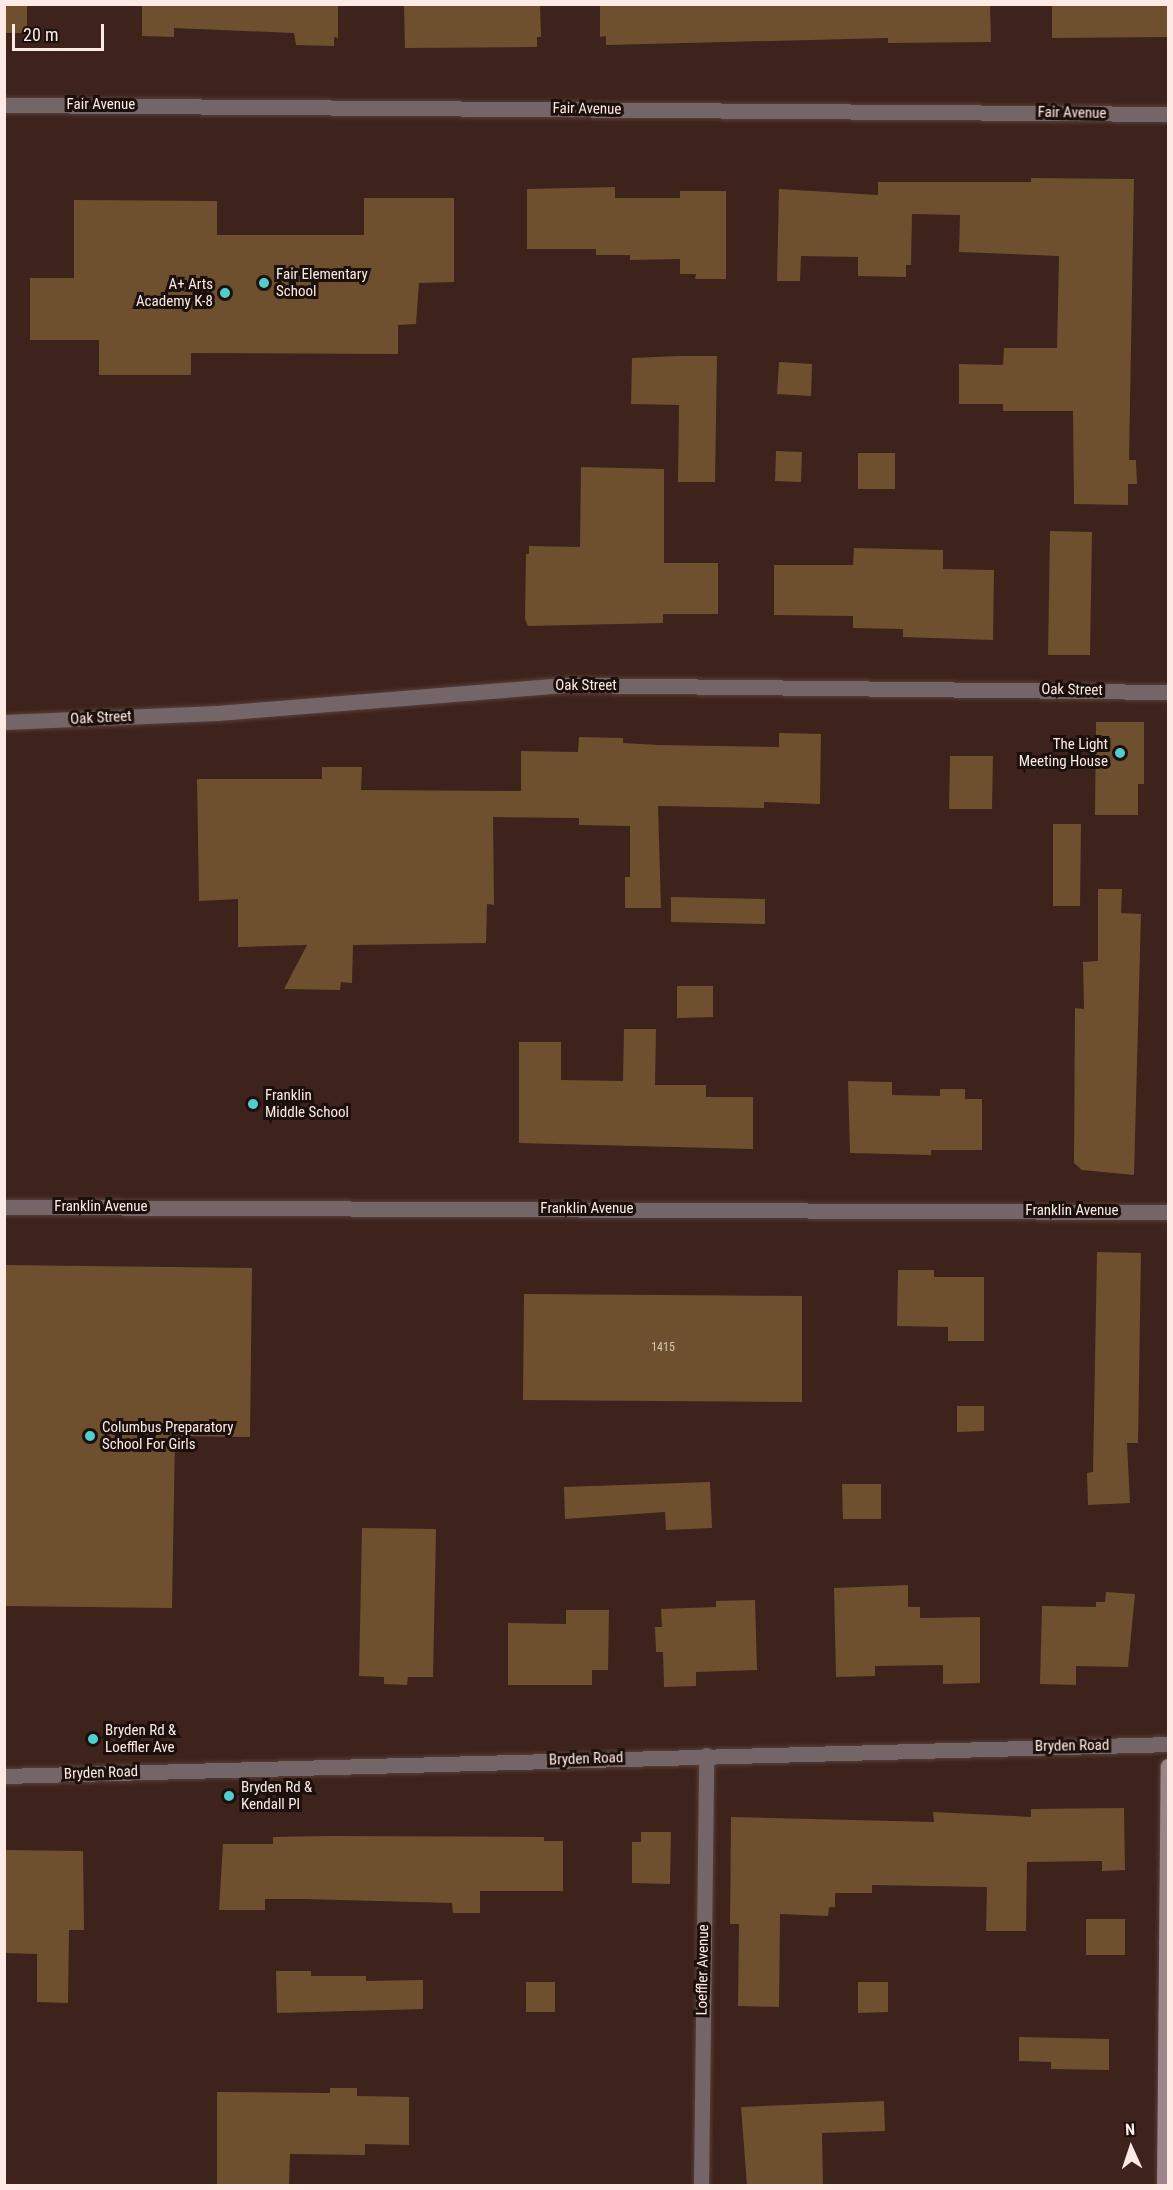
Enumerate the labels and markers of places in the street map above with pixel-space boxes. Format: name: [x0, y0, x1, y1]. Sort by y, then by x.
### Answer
place label: Fair Elementary School: [276, 265, 368, 300]
place label: A+ Arts Academy K-8: [136, 275, 213, 310]
marker: Fair Elementary School: [257, 276, 271, 290]
marker: A+ Arts Academy K-8: [218, 286, 232, 300]
place label: The Light Meeting House: [1019, 735, 1108, 770]
marker: The Light Meeting House: [1113, 746, 1127, 760]
place label: Franklin Middle School: [265, 1086, 349, 1121]
marker: Franklin Middle School: [246, 1097, 260, 1111]
place label: Columbus Preparatory School For Girls: [102, 1418, 234, 1453]
marker: Columbus Preparatory School For Girls: [83, 1429, 97, 1443]
place label: Bryden Rd & Loeffler Ave: [105, 1721, 176, 1756]
marker: Bryden Rd & Loeffler Ave: [86, 1732, 100, 1746]
place label: Bryden Rd & Kendall Pl: [241, 1778, 312, 1813]
marker: Bryden Rd & Kendall Pl: [222, 1789, 236, 1803]

